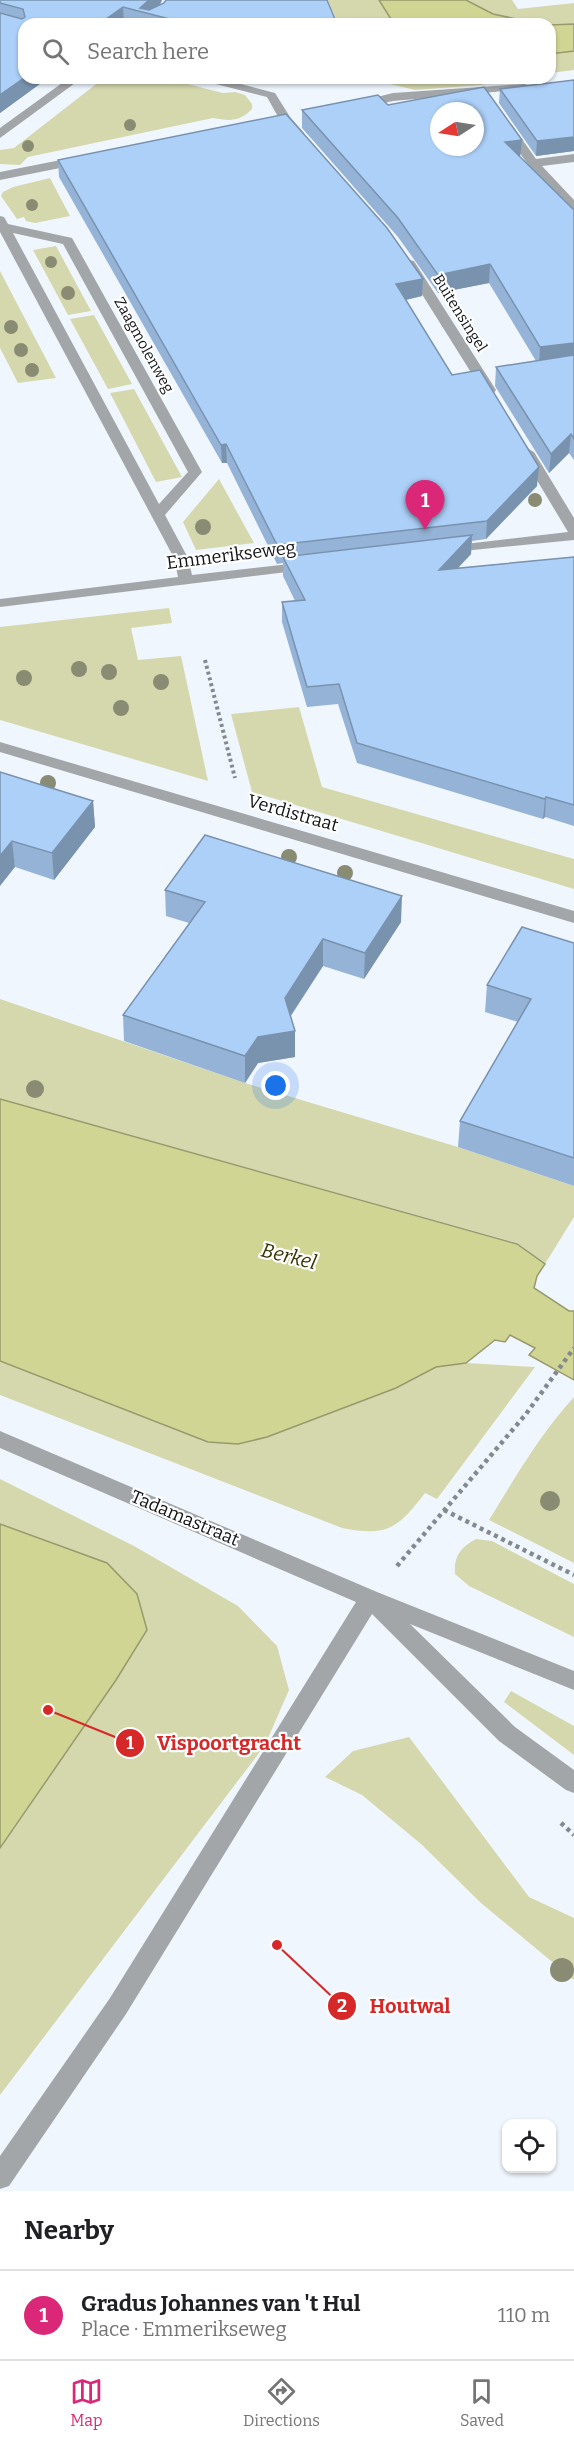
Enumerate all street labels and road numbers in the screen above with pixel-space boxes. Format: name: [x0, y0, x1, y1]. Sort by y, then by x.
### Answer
street label: Buitensingel: [429, 271, 491, 355]
street label: Zaagmolenweg: [110, 294, 178, 396]
street label: Emmerikseweg: [165, 536, 297, 574]
street label: Verdistraat: [245, 790, 341, 837]
street label: Tadamastraat: [128, 1485, 243, 1551]

